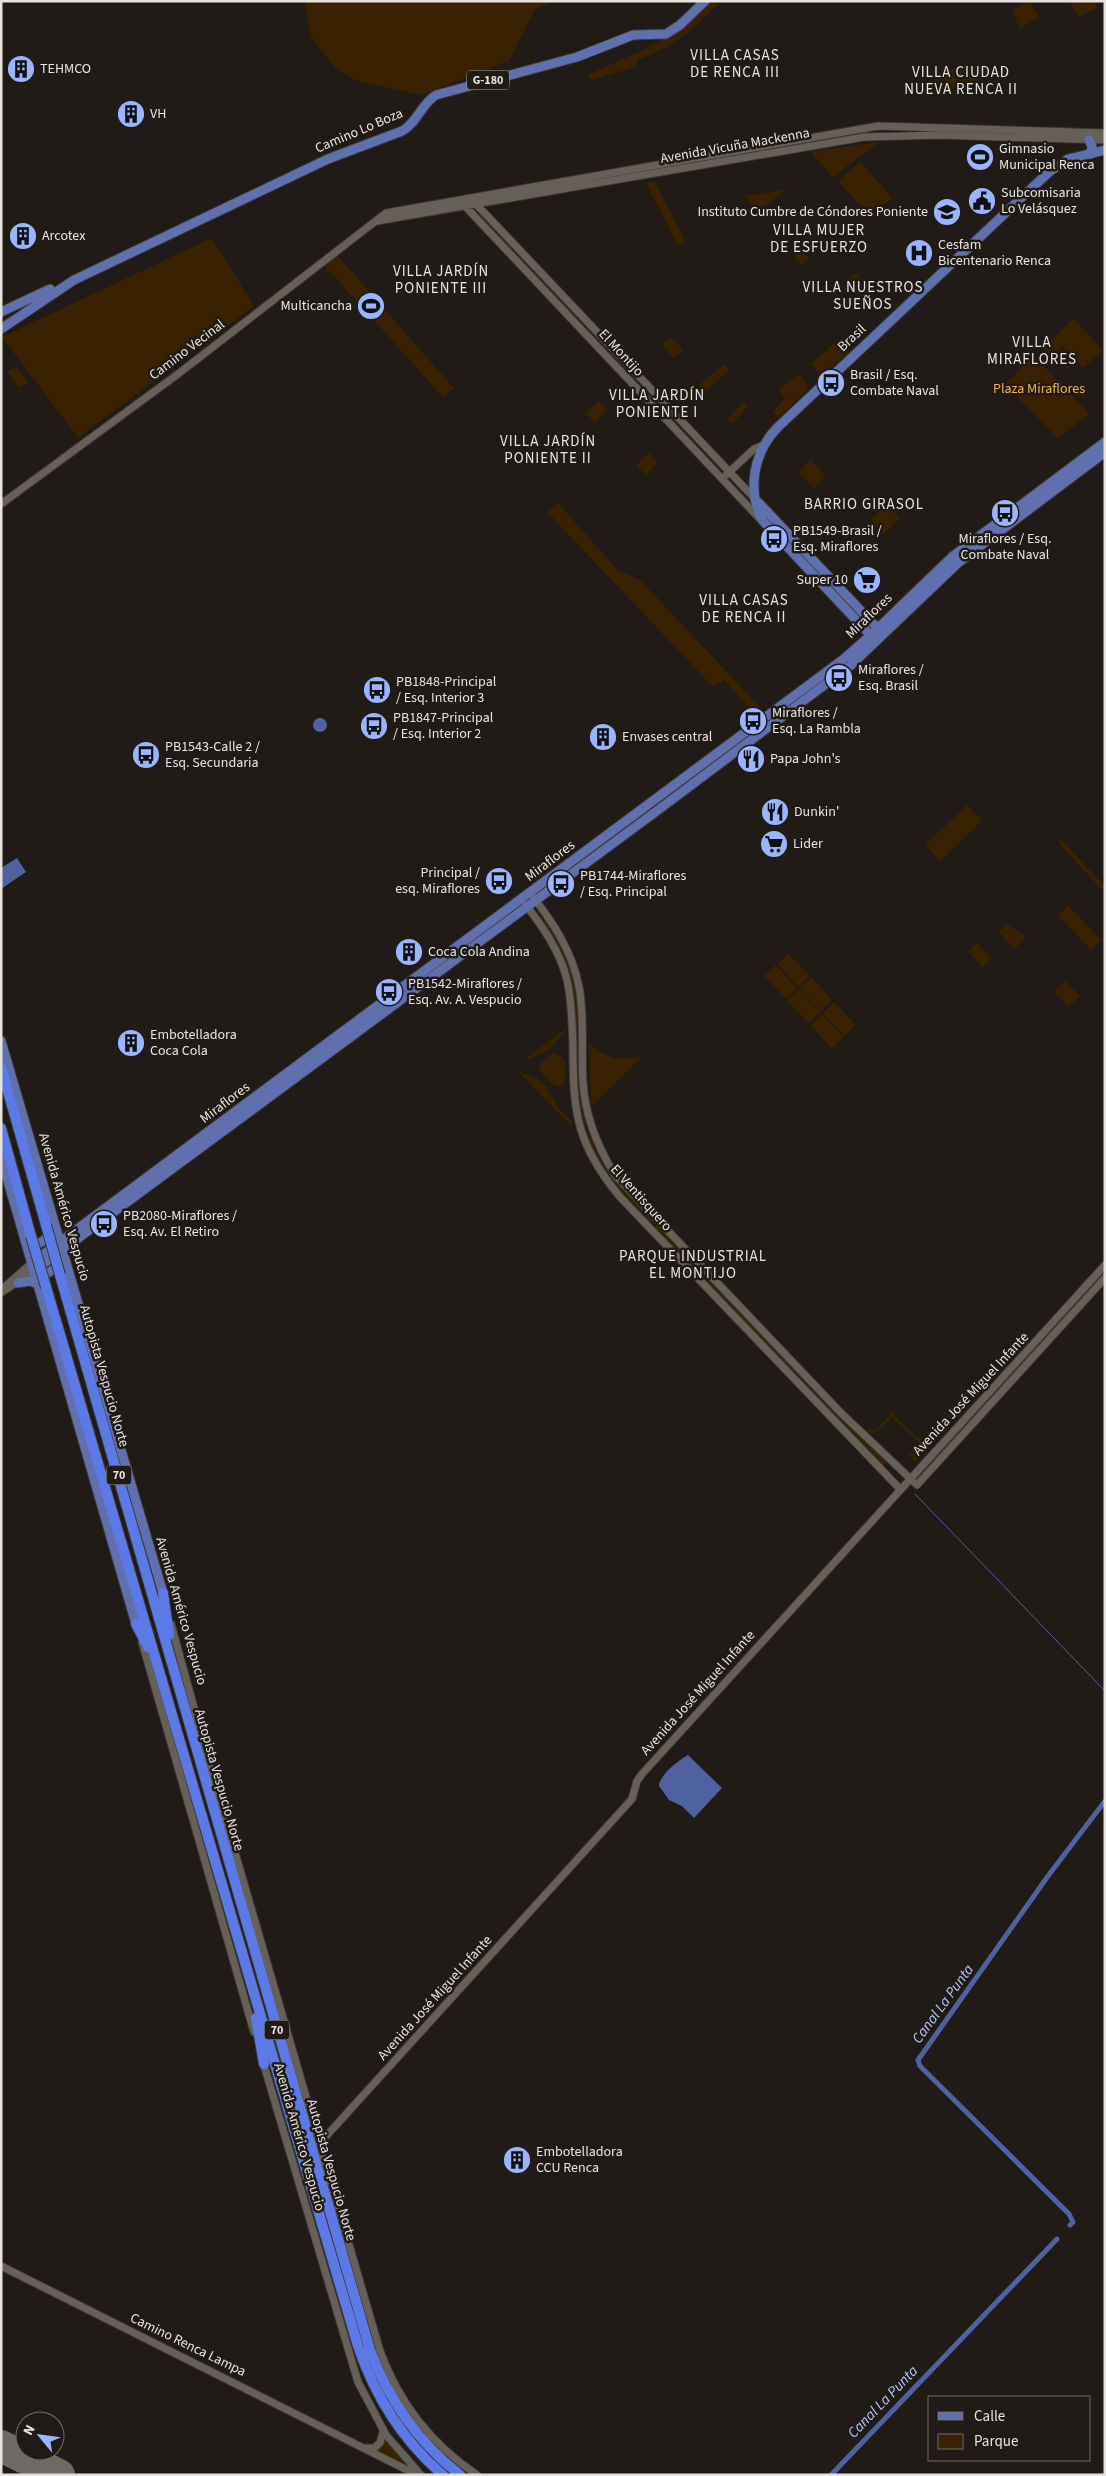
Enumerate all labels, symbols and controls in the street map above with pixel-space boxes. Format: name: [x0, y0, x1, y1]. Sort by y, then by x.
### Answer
district label: VILLA CASAS DE RENCA III: [690, 45, 780, 83]
building icon: TEHMCO: [6, 54, 36, 84]
place label: TEHMCO: [40, 59, 91, 79]
district label: VILLA CIUDAD NUEVA RENCA II: [904, 62, 1018, 100]
road number: G-180: [467, 70, 509, 90]
building icon: VH: [116, 99, 146, 129]
place label: VH: [150, 104, 166, 124]
street label: Camino Lo Boza: [312, 104, 406, 158]
street label: Avenida Vicuña Mackenna: [659, 123, 811, 169]
place label: Gimnasio Municipal Renca: [999, 139, 1094, 175]
sports icon: Gimnasio Municipal Renca: [965, 142, 995, 172]
place label: Subcomisaria Lo Velásquez: [1001, 183, 1081, 219]
public building icon: Subcomisaria Lo Velásquez: [967, 186, 997, 216]
school or university icon: Instituto Cumbre de Cóndores Poniente: [932, 197, 962, 227]
place label: Instituto Cumbre de Cóndores Poniente: [698, 202, 928, 222]
district label: VILLA MUJER DE ESFUERZO: [770, 220, 868, 258]
building icon: Arcotex: [8, 221, 38, 251]
place label: Arcotex: [42, 226, 86, 246]
place label: Cesfam Bicentenario Renca: [938, 235, 1051, 271]
hospital icon: Cesfam Bicentenario Renca: [904, 238, 934, 268]
district label: VILLA JARDÍN PONIENTE III: [393, 261, 489, 299]
district label: VILLA NUESTROS SUEÑOS: [803, 277, 923, 315]
sports icon: Multicancha: [356, 291, 386, 321]
place label: Multicancha: [280, 296, 352, 316]
street label: Camino Vecinal: [145, 315, 229, 385]
street label: Brasil: [833, 319, 871, 356]
street label: El Montijo: [594, 325, 648, 381]
district label: VILLA MIRAFLORES: [987, 332, 1077, 370]
place label: Brasil / Esq. Combate Naval: [850, 365, 939, 401]
bus stop icon: Brasil / Esq. Combate Naval: [816, 368, 846, 398]
park label: Plaza Miraflores: [993, 379, 1085, 399]
district label: VILLA JARDÍN PONIENTE I: [609, 385, 705, 423]
district label: VILLA JARDÍN PONIENTE II: [500, 431, 596, 469]
district label: BARRIO GIRASOL: [804, 494, 924, 515]
bus stop icon: Miraflores / Esq. Combate Naval: [990, 498, 1020, 528]
place label: PB1549-Brasil / Esq. Miraflores: [793, 521, 882, 557]
bus stop icon: PB1549-Brasil / Esq. Miraflores: [759, 524, 789, 554]
place label: Miraflores / Esq. Combate Naval: [959, 529, 1051, 565]
supermarket icon: Super 10: [852, 565, 882, 595]
place label: Super 10: [797, 570, 848, 590]
street label: Miraflores: [841, 589, 897, 643]
district label: VILLA CASAS DE RENCA II: [699, 590, 789, 628]
place label: Miraflores / Esq. Brasil: [858, 660, 924, 696]
bus stop icon: Miraflores / Esq. Brasil: [824, 663, 854, 693]
place label: PB1848-Principal / Esq. Interior 3: [396, 672, 497, 708]
bus stop icon: PB1848-Principal / Esq. Interior 3: [362, 675, 392, 705]
place label: Miraflores / Esq. La Rambla: [772, 703, 861, 739]
bus stop icon: Miraflores / Esq. La Rambla: [738, 706, 768, 736]
place label: PB1847-Principal / Esq. Interior 2: [393, 708, 494, 744]
bus stop icon: PB1847-Principal / Esq. Interior 2: [359, 711, 389, 741]
building icon: Envases central: [588, 722, 618, 752]
place label: Envases central: [622, 727, 713, 747]
place label: PB1543-Calle 2 / Esq. Secundaria: [165, 737, 260, 773]
bus stop icon: PB1543-Calle 2 / Esq. Secundaria: [131, 740, 161, 770]
restaurant icon: Papa John's: [736, 744, 766, 774]
place label: Papa John's: [770, 749, 841, 769]
restaurant icon: Dunkin': [760, 797, 790, 827]
place label: Dunkin': [794, 802, 839, 822]
supermarket icon: Lider: [759, 829, 789, 859]
place label: Lider: [793, 834, 823, 854]
street label: Miraflores: [521, 835, 579, 886]
place label: Principal / esq. Miraflores: [395, 863, 480, 899]
bus stop icon: Principal / esq. Miraflores: [484, 866, 514, 896]
place label: PB1744-Miraflores / Esq. Principal: [580, 866, 686, 902]
bus stop icon: PB1744-Miraflores / Esq. Principal: [546, 869, 576, 899]
building icon: Coca Cola Andina: [394, 937, 424, 967]
place label: Coca Cola Andina: [428, 942, 530, 962]
place label: PB1542-Miraflores / Esq. Av. A. Vespucio: [408, 974, 522, 1010]
bus stop icon: PB1542-Miraflores / Esq. Av. A. Vespucio: [374, 977, 404, 1007]
place label: Embotelladora Coca Cola: [150, 1025, 237, 1061]
building icon: Embotelladora Coca Cola: [116, 1028, 146, 1058]
street label: Miraflores: [196, 1077, 254, 1128]
street label: Avenida Américo Vespucio: [33, 1131, 95, 1283]
street label: El Ventisquero: [605, 1160, 677, 1236]
place label: PB2080-Miraflores / Esq. Av. El Retiro: [123, 1206, 237, 1242]
bus stop icon: PB2080-Miraflores / Esq. Av. El Retiro: [89, 1209, 119, 1239]
district label: PARQUE INDUSTRIAL EL MONTIJO: [619, 1246, 767, 1284]
street label: Autopista Vespucio Norte: [74, 1303, 134, 1449]
street label: Avenida José Miguel Infante: [908, 1328, 1034, 1460]
road number: 70: [106, 1466, 132, 1484]
street label: Avenida Américo Vespucio: [150, 1535, 212, 1687]
street label: Avenida José Miguel Infante: [636, 1626, 760, 1760]
street label: Autopista Vespucio Norte: [189, 1707, 249, 1853]
street label: Avenida José Miguel Infante: [373, 1931, 497, 2065]
water label: Canal La Punta: [907, 1960, 979, 2048]
road number: 70: [264, 2020, 290, 2040]
street label: Avenida Américo Vespucio: [268, 2061, 330, 2213]
street label: Autopista Vespucio Norte: [301, 2097, 361, 2243]
place label: Embotelladora CCU Renca: [536, 2142, 623, 2178]
building icon: Embotelladora CCU Renca: [502, 2145, 532, 2175]
street label: Camino Renca Lampa: [127, 2308, 249, 2382]
water label: Canal La Punta: [843, 2361, 923, 2443]
legend: [928, 2396, 1091, 2461]
text: Calle: [974, 2406, 1005, 2427]
north arrow: [15, 2411, 65, 2461]
text: N: [19, 2421, 41, 2439]
text: Parque: [974, 2431, 1018, 2452]

